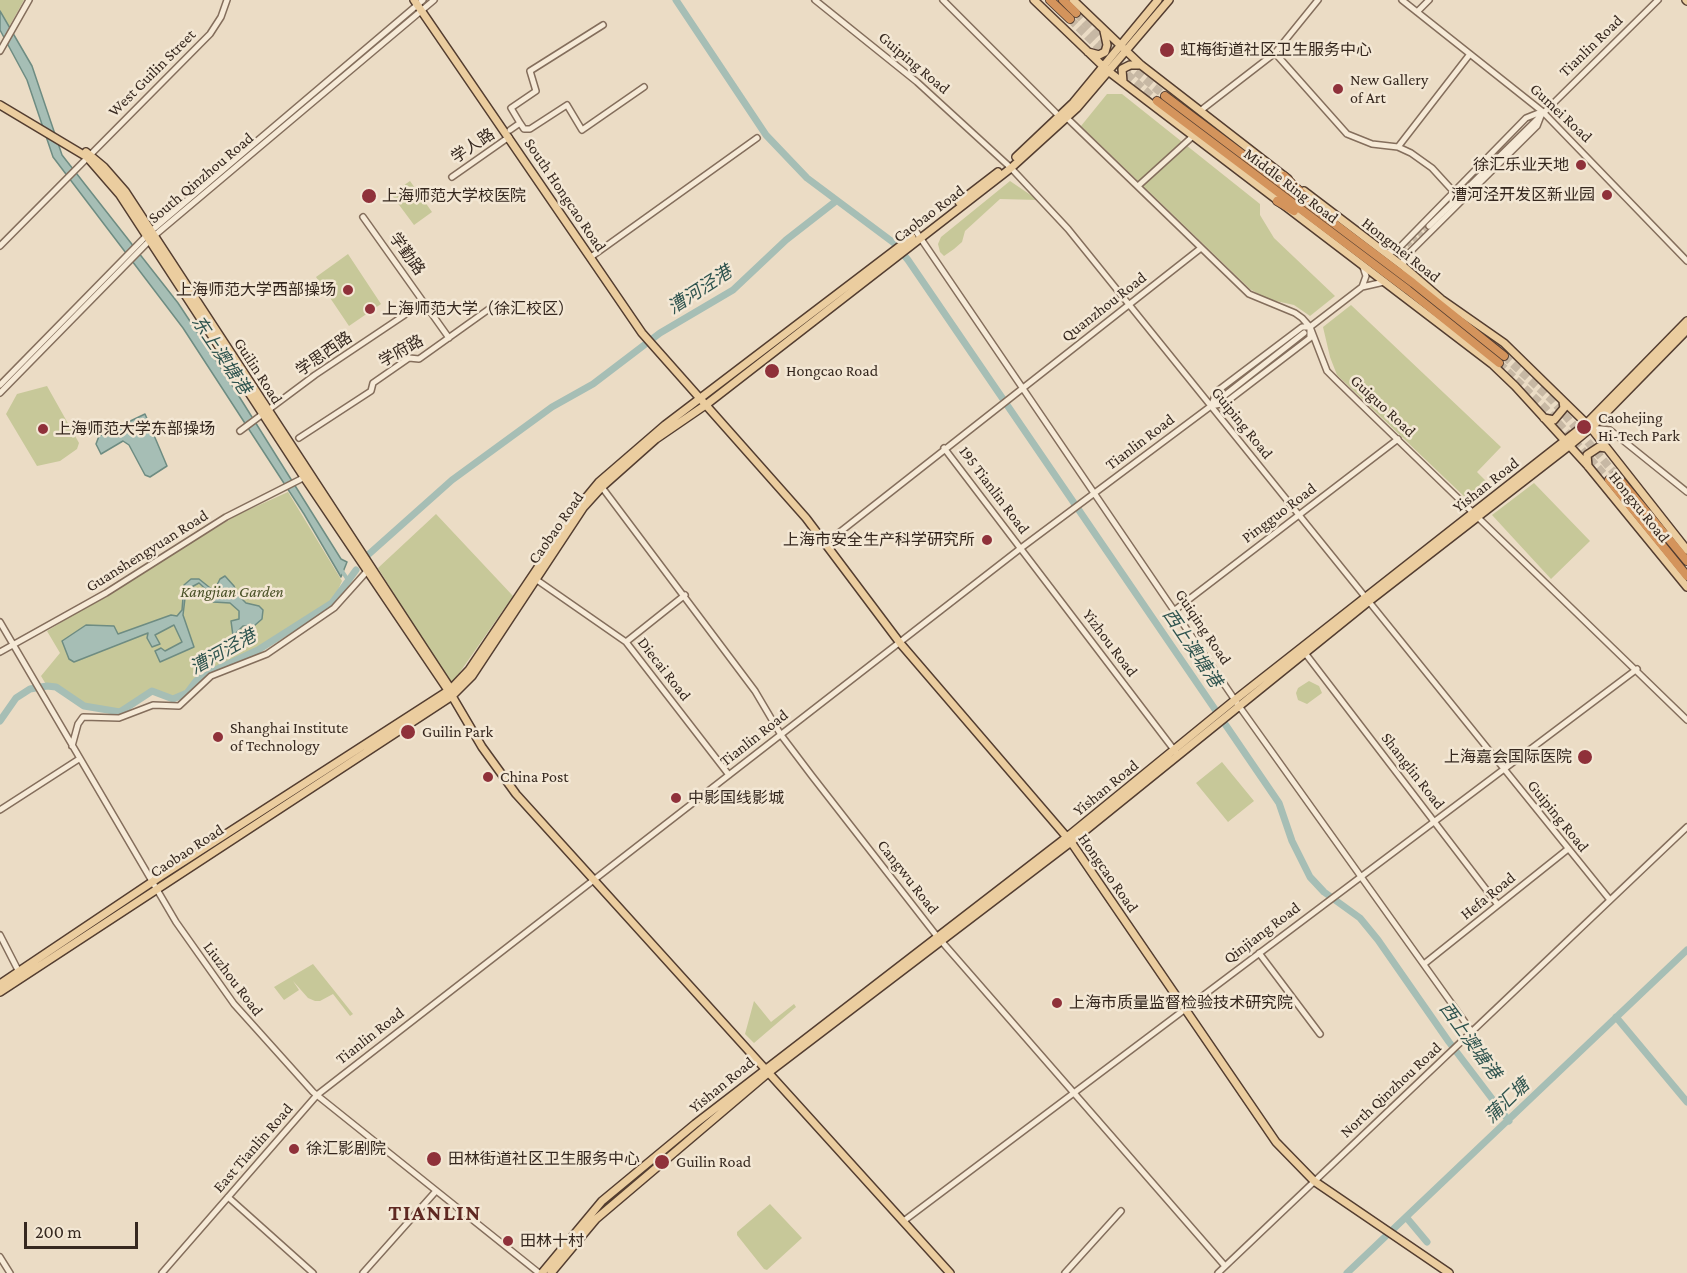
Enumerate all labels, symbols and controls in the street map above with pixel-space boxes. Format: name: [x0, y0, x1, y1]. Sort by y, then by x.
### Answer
street label: Tianlin Road: [1555, 11, 1627, 81]
street label: West Guilin Street: [104, 25, 200, 121]
street label: Guiping Road: [874, 28, 954, 98]
place label: 虹梅街道社区卫生服务中心: [1180, 40, 1372, 60]
marker: 虹梅街道社区卫生服务中心: [1158, 41, 1176, 59]
place label: New Gallery of Art: [1350, 70, 1428, 108]
street label: Gumei Road: [1526, 79, 1596, 147]
marker: New Gallery of Art: [1331, 82, 1345, 96]
street label: 学人路: [448, 125, 498, 167]
street label: South Qinzhou Road: [144, 128, 258, 228]
street label: South Hongcao Road: [520, 135, 610, 255]
street label: Middle Ring Road: [1240, 144, 1342, 228]
place label: 徐汇乐业天地: [1473, 155, 1569, 175]
marker: 徐汇乐业天地: [1574, 158, 1588, 172]
street label: Caobao Road: [890, 181, 968, 247]
place label: 漕河泾开发区新业园: [1451, 185, 1595, 205]
place label: 上海师范大学校医院: [382, 186, 526, 206]
marker: 上海师范大学校医院: [360, 187, 378, 205]
marker: 漕河泾开发区新业园: [1600, 188, 1614, 202]
street label: Hongmei Road: [1358, 213, 1444, 287]
street label: 学勤路: [385, 229, 429, 279]
water label: 漕河泾港: [664, 261, 736, 319]
street label: Quanzhou Road: [1058, 268, 1150, 346]
place label: 上海师范大学西部操场: [176, 280, 336, 300]
marker: 上海师范大学西部操场: [341, 283, 355, 297]
place label: 上海师范大学（徐汇校区）: [382, 299, 574, 319]
marker: 上海师范大学（徐汇校区）: [363, 302, 377, 316]
water label: 东上澳塘港: [187, 312, 255, 398]
street label: 学思西路: [292, 328, 356, 380]
street label: 学府路: [375, 331, 427, 371]
street label: Guilin Road: [229, 334, 287, 408]
place label: Hongcao Road: [786, 361, 878, 381]
marker: Hongcao Road: [763, 362, 781, 380]
street label: Guiguo Road: [1346, 371, 1420, 441]
street label: Guiping Road: [1207, 383, 1277, 463]
place label: Caohejing Hi-Tech Park: [1598, 408, 1680, 446]
street label: Tianlin Road: [1102, 410, 1178, 474]
marker: Caohejing Hi-Tech Park: [1575, 418, 1593, 436]
place label: 上海师范大学东部操场: [55, 419, 215, 439]
marker: 上海师范大学东部操场: [36, 422, 50, 436]
street label: 195 Tianlin Road: [955, 442, 1033, 538]
street label: Yishan Road: [1449, 453, 1523, 517]
street label: Hongxu Road: [1604, 468, 1674, 546]
street label: Pingguo Road: [1238, 479, 1320, 547]
street label: Caobao Road: [524, 488, 588, 568]
street label: Guanshengyuan Road: [82, 506, 212, 596]
place label: 上海市安全生产科学研究所: [783, 530, 975, 550]
marker: 上海市安全生产科学研究所: [980, 533, 994, 547]
park label: Kangjian Garden: [180, 582, 284, 602]
street label: Guiqing Road: [1171, 586, 1235, 668]
water label: 西上澳塘港: [1158, 605, 1226, 691]
street label: Yizhou Road: [1078, 606, 1142, 680]
water label: 漕河泾港: [186, 625, 260, 679]
street label: Diecai Road: [633, 633, 695, 705]
street label: Tianlin Road: [716, 705, 792, 771]
place label: Shanghai Institute of Technology: [230, 718, 348, 756]
place label: Guilin Park: [422, 722, 493, 742]
marker: Guilin Park: [399, 723, 417, 741]
street label: Shanglin Road: [1377, 729, 1449, 813]
marker: Shanghai Institute of Technology: [211, 730, 225, 744]
place label: 上海嘉会国际医院: [1444, 747, 1572, 767]
marker: 上海嘉会国际医院: [1576, 748, 1594, 766]
street label: Yishan Road: [1069, 756, 1143, 820]
place label: China Post: [500, 767, 568, 787]
marker: China Post: [481, 770, 495, 784]
street label: Guiping Road: [1523, 776, 1593, 856]
place label: 中影国线影城: [688, 788, 784, 808]
marker: 中影国线影城: [669, 791, 683, 805]
street label: Caobao Road: [147, 820, 227, 882]
street label: Hongcao Road: [1074, 830, 1142, 916]
street label: Cangwu Road: [873, 836, 943, 918]
street label: Hefa Road: [1457, 868, 1519, 924]
street label: Qinjiang Road: [1220, 898, 1304, 968]
street label: Liuzhou Road: [199, 938, 267, 1020]
place label: 上海市质量监督检验技术研究院: [1069, 993, 1293, 1013]
marker: 上海市质量监督检验技术研究院: [1050, 996, 1064, 1010]
water label: 西上澳塘港: [1435, 998, 1505, 1084]
street label: Tianlin Road: [332, 1003, 408, 1069]
street label: North Qinzhou Road: [1336, 1038, 1446, 1142]
street label: Yishan Road: [685, 1053, 759, 1117]
water label: 蒲汇塘: [1480, 1074, 1534, 1128]
street label: East Tianlin Road: [209, 1099, 297, 1197]
place label: 徐汇影剧院: [306, 1139, 386, 1159]
marker: 徐汇影剧院: [287, 1142, 301, 1156]
place label: 田林街道社区卫生服务中心: [448, 1149, 640, 1169]
marker: 田林街道社区卫生服务中心: [425, 1150, 443, 1168]
place label: Guilin Road: [676, 1152, 751, 1172]
marker: Guilin Road: [653, 1153, 671, 1171]
district label: TIANLIN: [388, 1200, 482, 1226]
scale bar: [27, 1210, 141, 1248]
text: 200 m: [35, 1222, 82, 1242]
place label: 田林十村: [520, 1231, 584, 1251]
marker: 田林十村: [501, 1234, 515, 1248]

